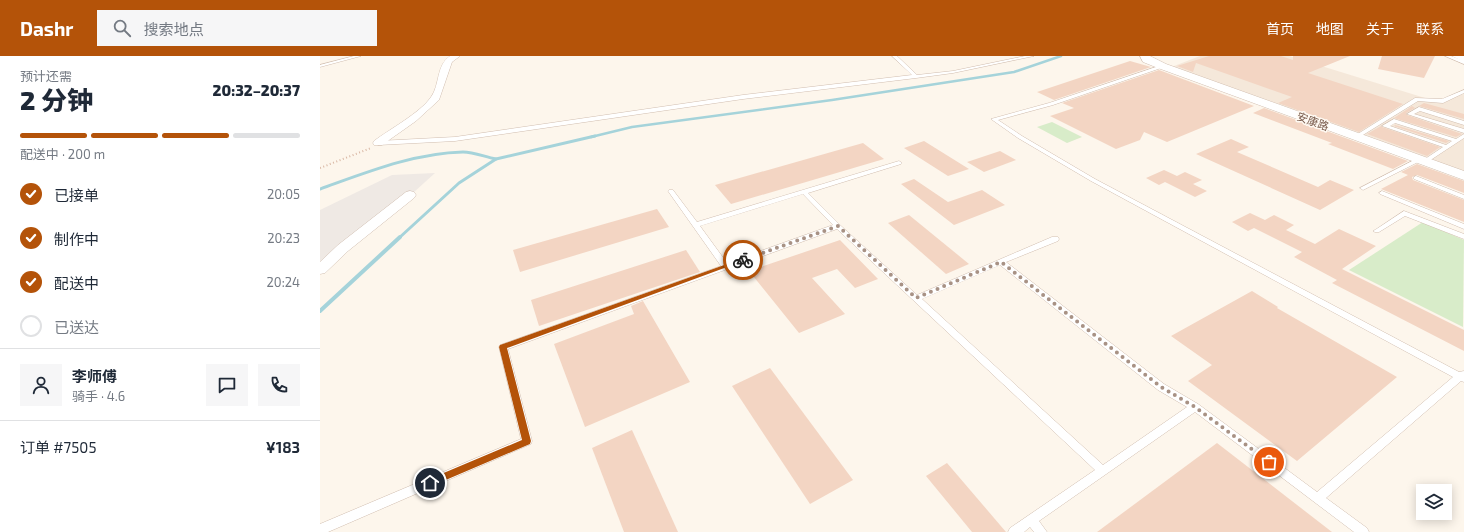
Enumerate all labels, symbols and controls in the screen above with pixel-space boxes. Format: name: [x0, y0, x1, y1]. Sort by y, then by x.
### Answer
search box: [97, 10, 377, 46]
text: Dashr: [20, 17, 73, 40]
icon: search: [111, 17, 133, 39]
text: 搜索地点: [143, 20, 203, 38]
text: 首页: [1266, 20, 1294, 37]
text: 地图: [1316, 20, 1344, 37]
text: 关于: [1366, 20, 1394, 37]
text: 联系: [1416, 20, 1444, 37]
text: 预计还需: [20, 68, 72, 84]
text: 20:32–20:37: [213, 81, 300, 99]
text: 2 分钟: [20, 84, 93, 115]
street label: 安康路: [1295, 109, 1331, 133]
text: 配送中 · 200 m: [20, 146, 105, 162]
icon: check: [20, 183, 42, 205]
text: 已接单: [54, 186, 99, 204]
text: 20:05: [267, 186, 300, 202]
icon: check: [20, 227, 42, 249]
text: 制作中: [54, 230, 99, 248]
text: 20:23: [267, 230, 300, 246]
courier: [723, 240, 763, 280]
icon: bike: [732, 249, 754, 271]
icon: check: [20, 271, 42, 293]
text: 配送中: [54, 274, 99, 292]
text: 20:24: [266, 274, 300, 290]
text: 已送达: [54, 318, 99, 336]
button: person: [20, 364, 62, 406]
button: chat: [206, 364, 248, 406]
button: phone: [258, 364, 300, 406]
text: 李师傅: [72, 367, 117, 385]
text: 骑手 · 4.6: [72, 388, 125, 404]
text: 订单 #7505: [20, 438, 96, 456]
text: ¥183: [266, 438, 300, 456]
pin: [1252, 445, 1286, 479]
icon: bag: [1258, 451, 1280, 473]
pin: [413, 466, 447, 500]
icon: home: [419, 472, 441, 494]
map controls: [1416, 484, 1452, 520]
button: layers: [1416, 484, 1452, 520]

